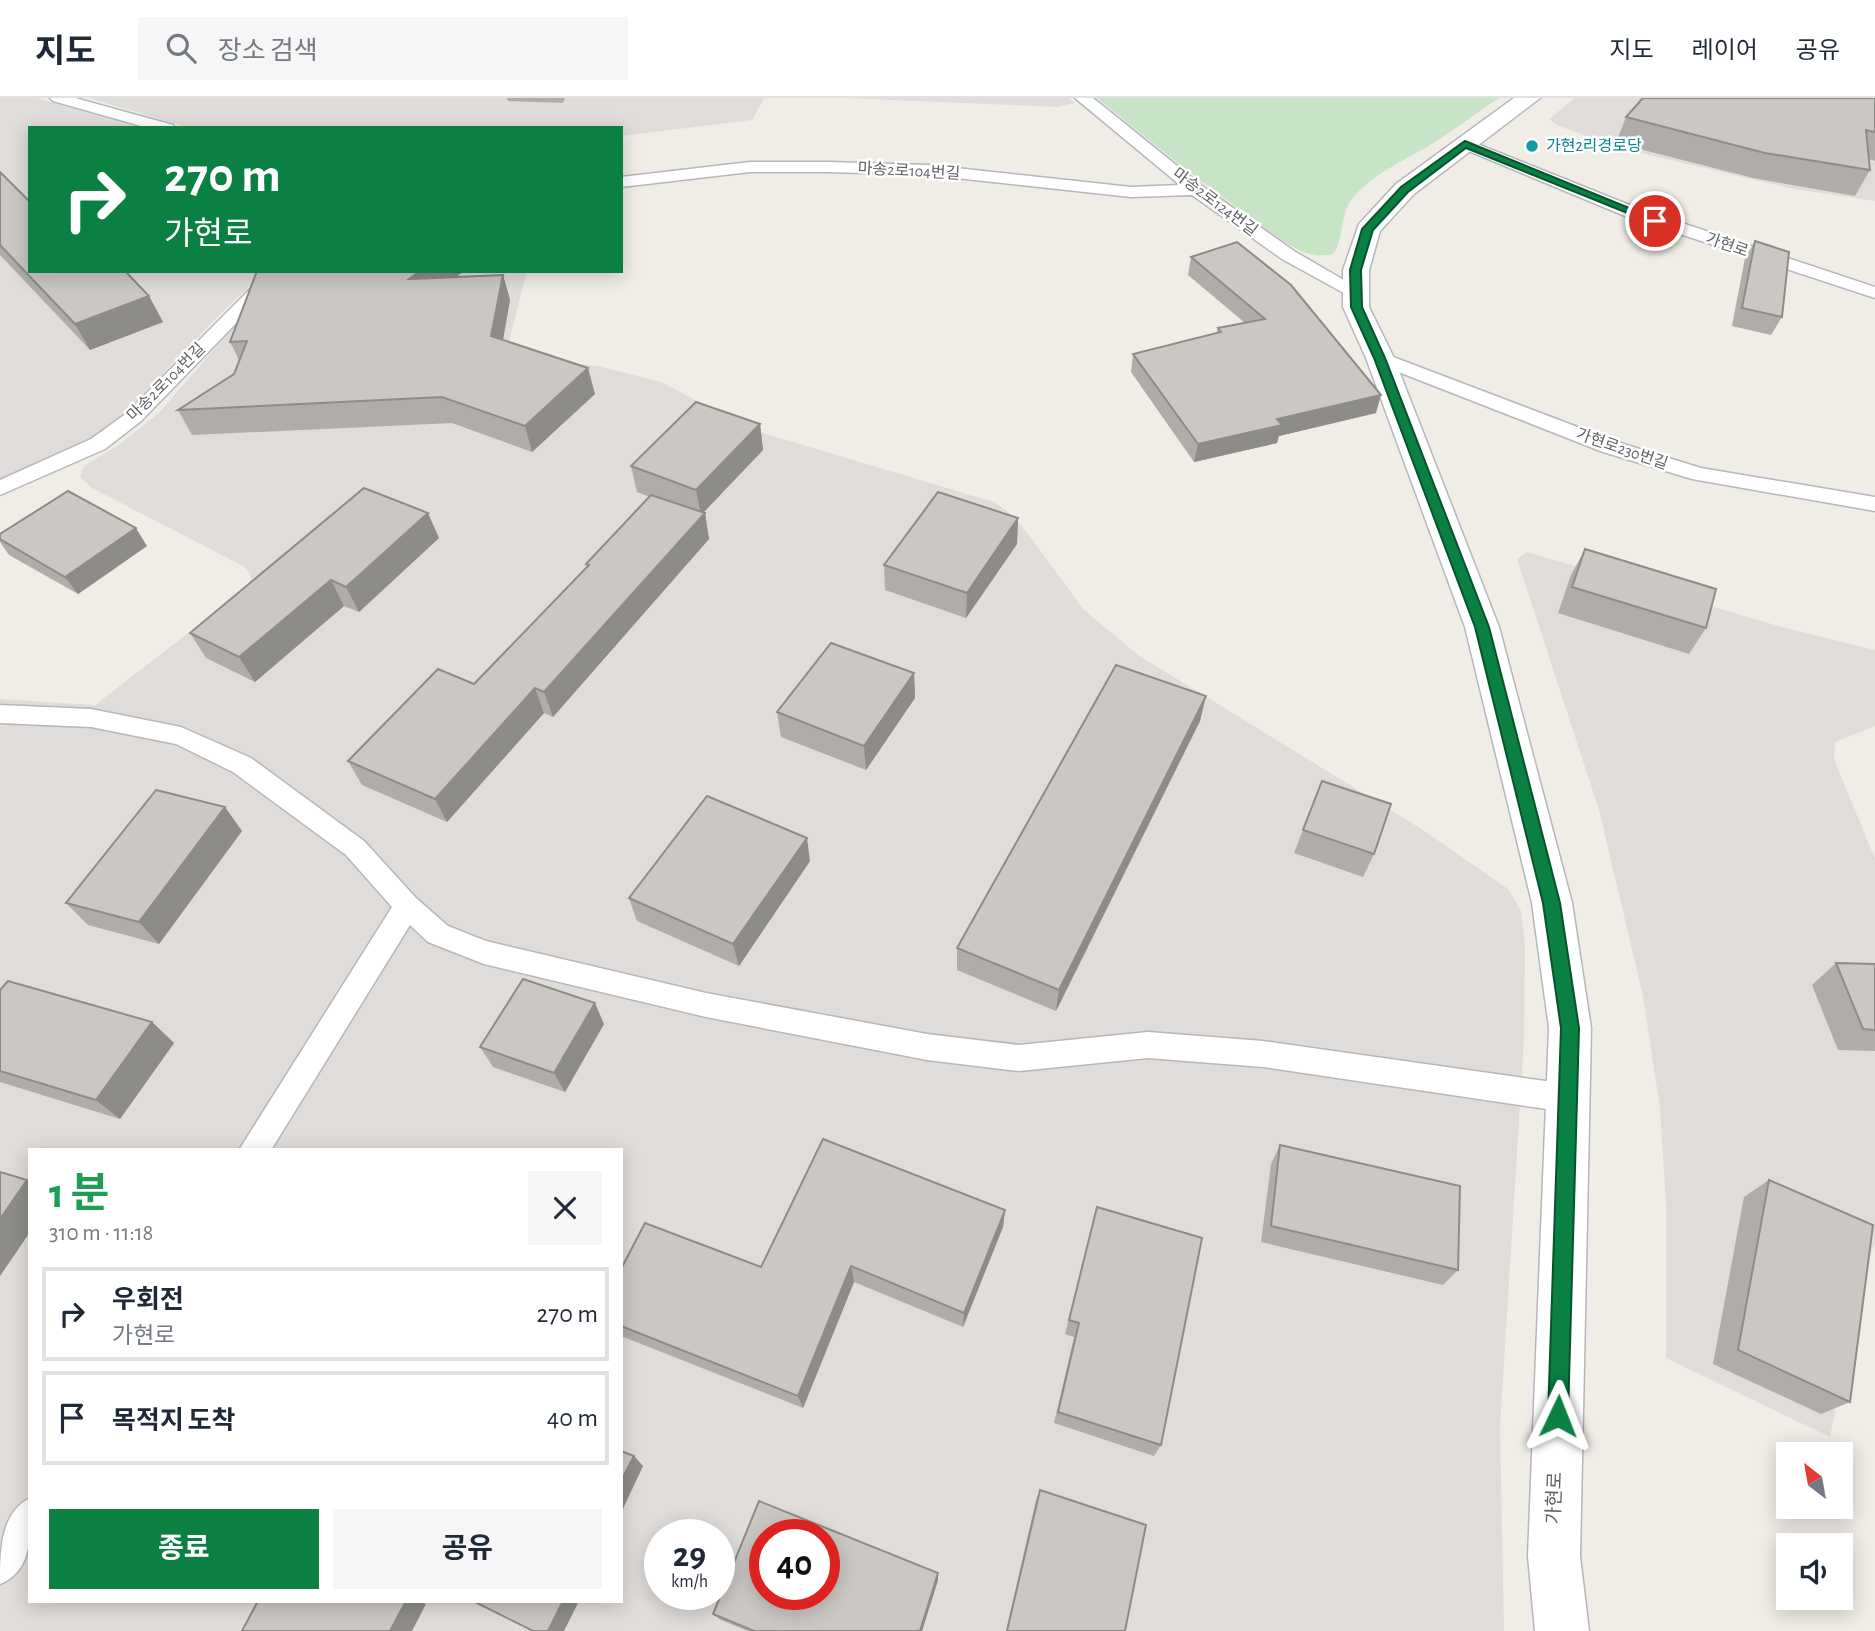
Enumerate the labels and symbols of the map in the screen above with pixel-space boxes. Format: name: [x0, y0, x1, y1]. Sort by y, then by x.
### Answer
place label: 가현2리경로당: [1546, 137, 1642, 154]
marker: 가현2리경로당: [1524, 138, 1540, 154]
street label: 마송2로104번길: [857, 160, 961, 182]
street label: 마송2로124번길: [1170, 165, 1260, 239]
pin: [1625, 191, 1685, 251]
street label: 가현로: [1704, 229, 1751, 260]
street label: 마송2로104번길: [124, 340, 208, 424]
street label: 가현로230번길: [1574, 425, 1670, 472]
position arrow: [1521, 1379, 1595, 1453]
north arrow: [1776, 1442, 1853, 1519]
street label: 가현로: [1544, 1471, 1565, 1525]
speed limit sign: 40: [749, 1519, 840, 1610]

